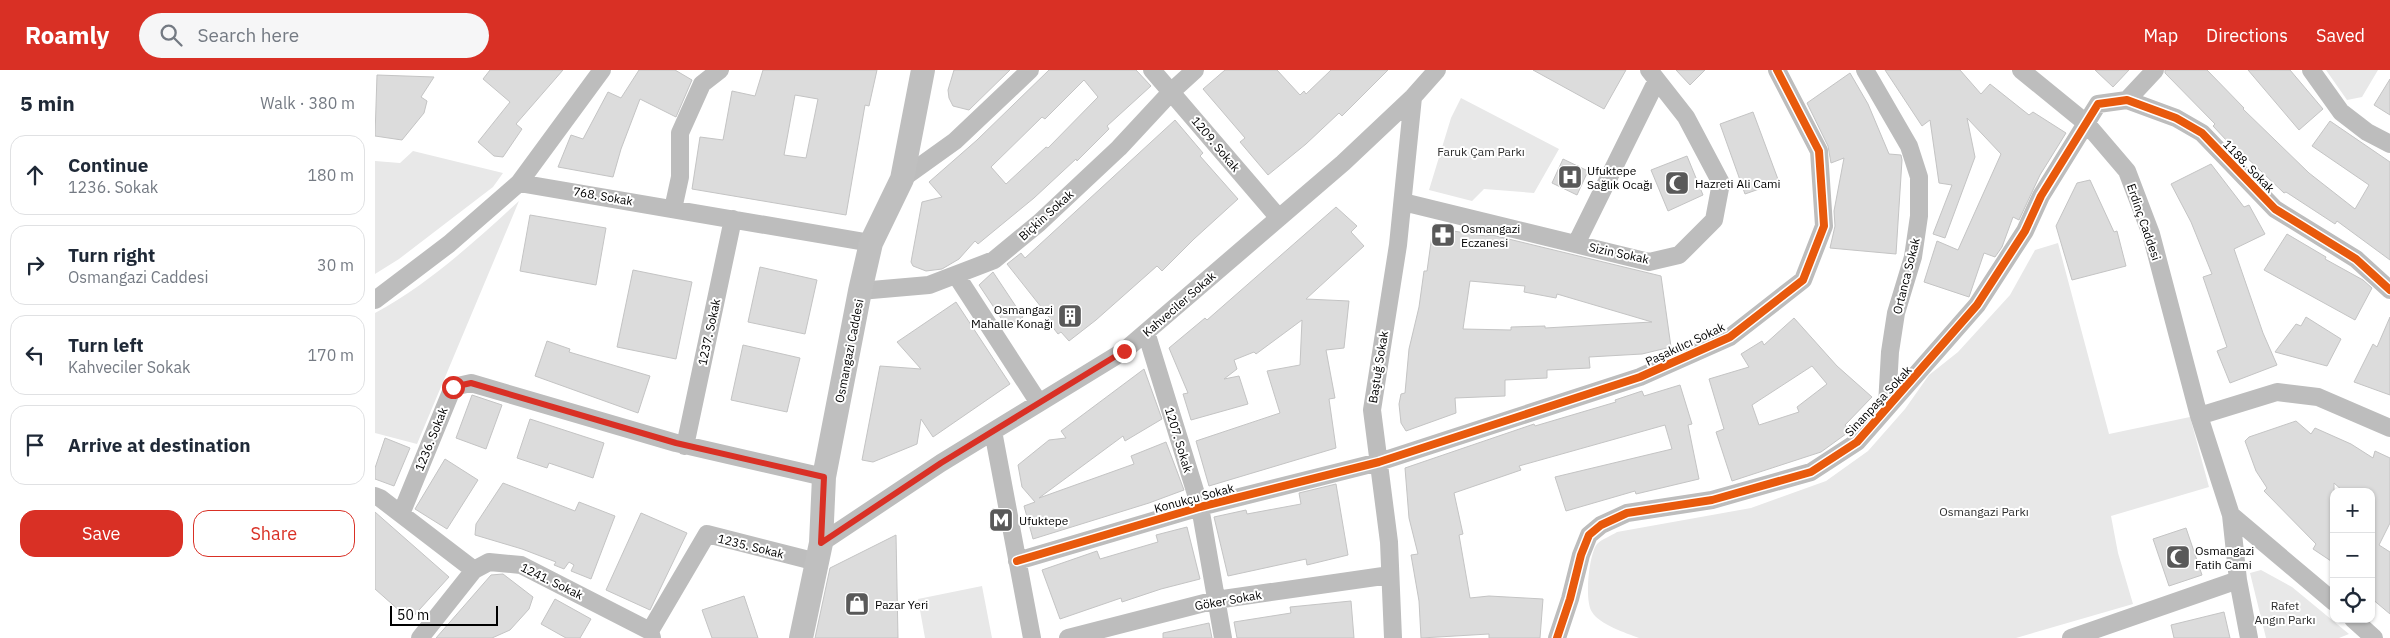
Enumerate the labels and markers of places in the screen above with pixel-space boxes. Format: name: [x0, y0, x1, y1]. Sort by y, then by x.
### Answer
place label: Ufuktepe Sağlık Ocağı: [1587, 163, 1653, 192]
hospital icon: Ufuktepe Sağlık Ocağı: [1557, 164, 1583, 190]
mosque icon: Hazreti Ali Cami: [1664, 170, 1690, 196]
place label: Hazreti Ali Cami: [1695, 176, 1781, 191]
place label: Osmangazi Eczanesi: [1461, 221, 1520, 250]
pharmacy icon: Osmangazi Eczanesi: [1430, 222, 1456, 248]
place label: Osmangazi Mahalle Konağı: [971, 302, 1053, 331]
building icon: Osmangazi Mahalle Konağı: [1057, 303, 1083, 329]
metro station icon: Ufuktepe: [988, 507, 1014, 533]
place label: Ufuktepe: [1019, 513, 1069, 528]
place label: Osmangazi Fatih Cami: [2195, 543, 2254, 572]
mosque icon: Osmangazi Fatih Cami: [2165, 544, 2191, 570]
shop icon: Pazar Yeri: [844, 591, 870, 617]
place label: Pazar Yeri: [875, 597, 928, 612]

